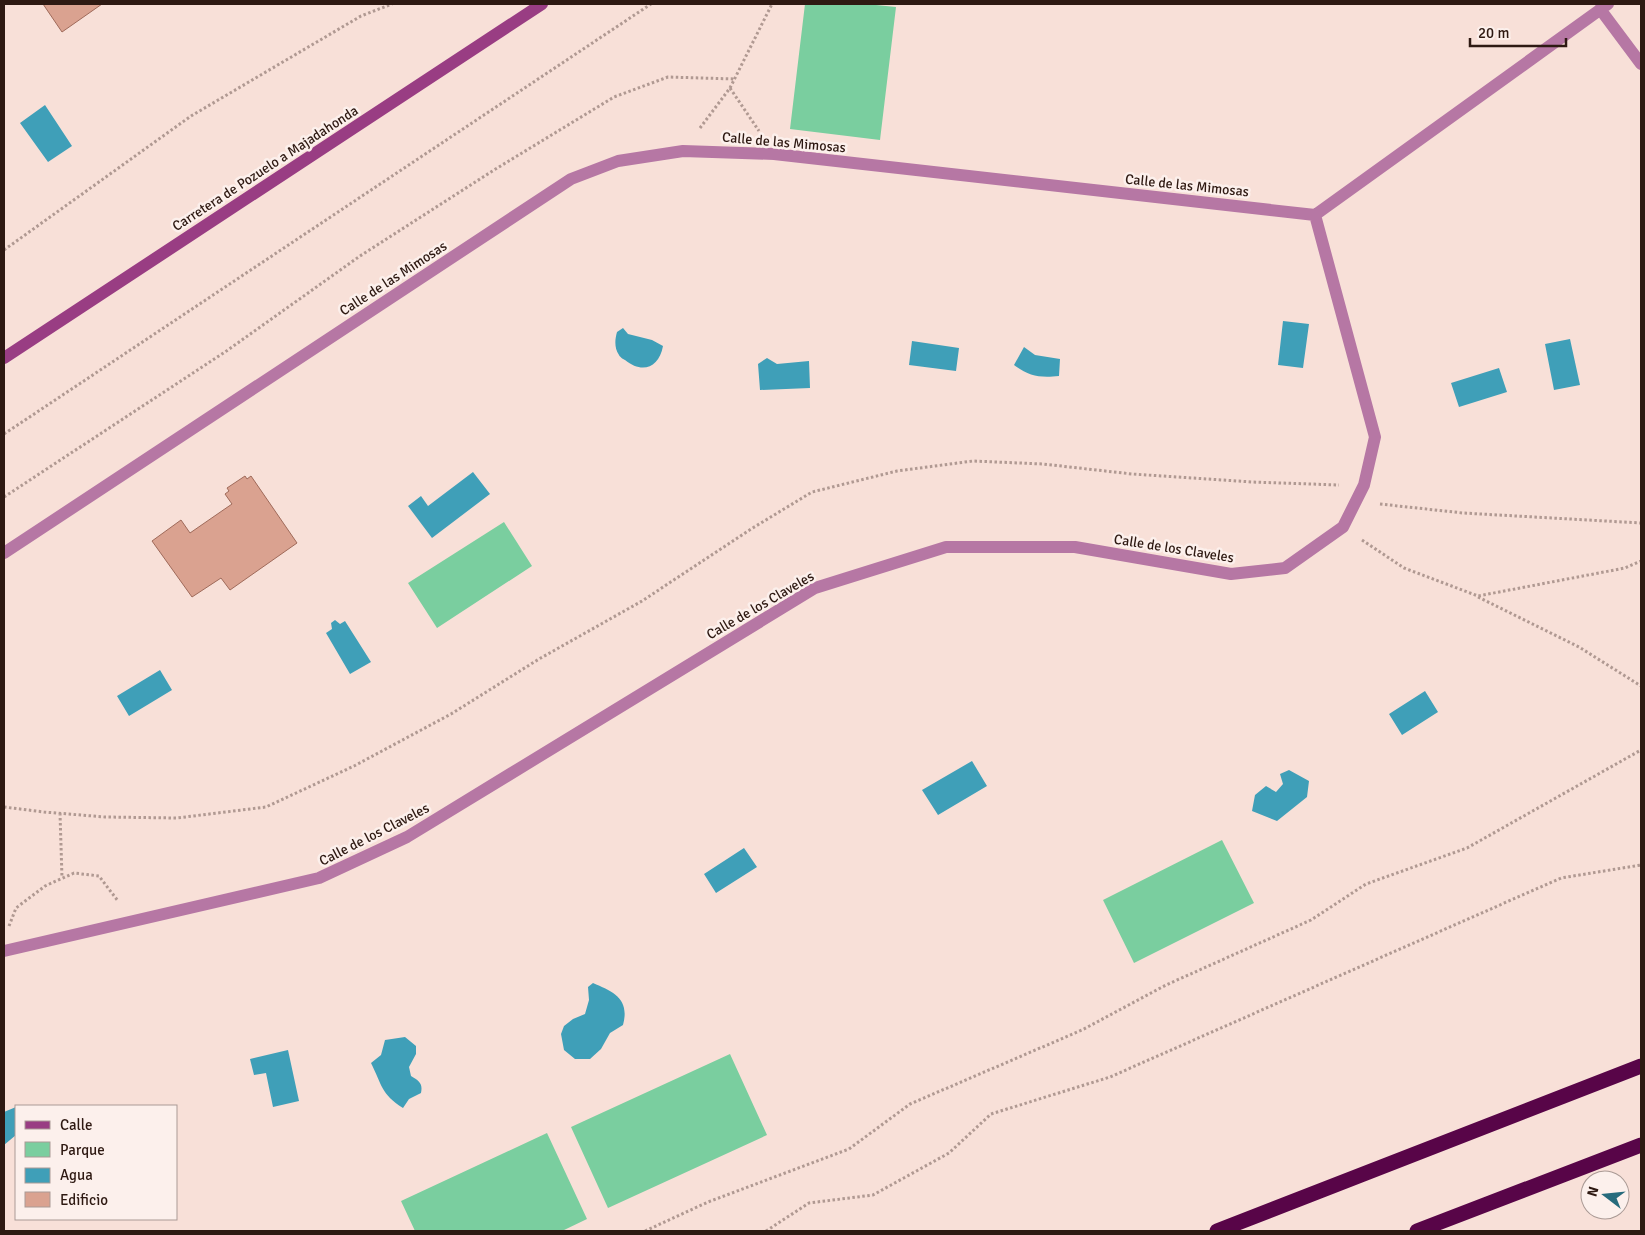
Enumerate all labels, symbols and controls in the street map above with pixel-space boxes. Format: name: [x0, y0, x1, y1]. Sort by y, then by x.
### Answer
scale bar: [1470, 15, 1566, 47]
text: 20 m: [1478, 24, 1509, 42]
street label: Carretera de Pozuelo a Majadahonda: [169, 102, 361, 235]
street label: Calle de las Mimosas: [721, 129, 847, 156]
street label: Calle de las Mimosas: [1124, 171, 1250, 200]
street label: Calle de las Mimosas: [337, 237, 450, 319]
street label: Calle de los Claveles: [1113, 531, 1235, 566]
street label: Calle de los Claveles: [704, 568, 817, 643]
street label: Calle de los Claveles: [316, 799, 432, 870]
legend: [15, 1105, 178, 1220]
text: Calle: [60, 1116, 93, 1134]
text: Parque: [60, 1141, 105, 1159]
text: Agua: [60, 1166, 93, 1184]
north arrow: [1580, 1170, 1630, 1220]
text: N: [1583, 1185, 1602, 1199]
text: Edificio: [60, 1191, 108, 1209]

